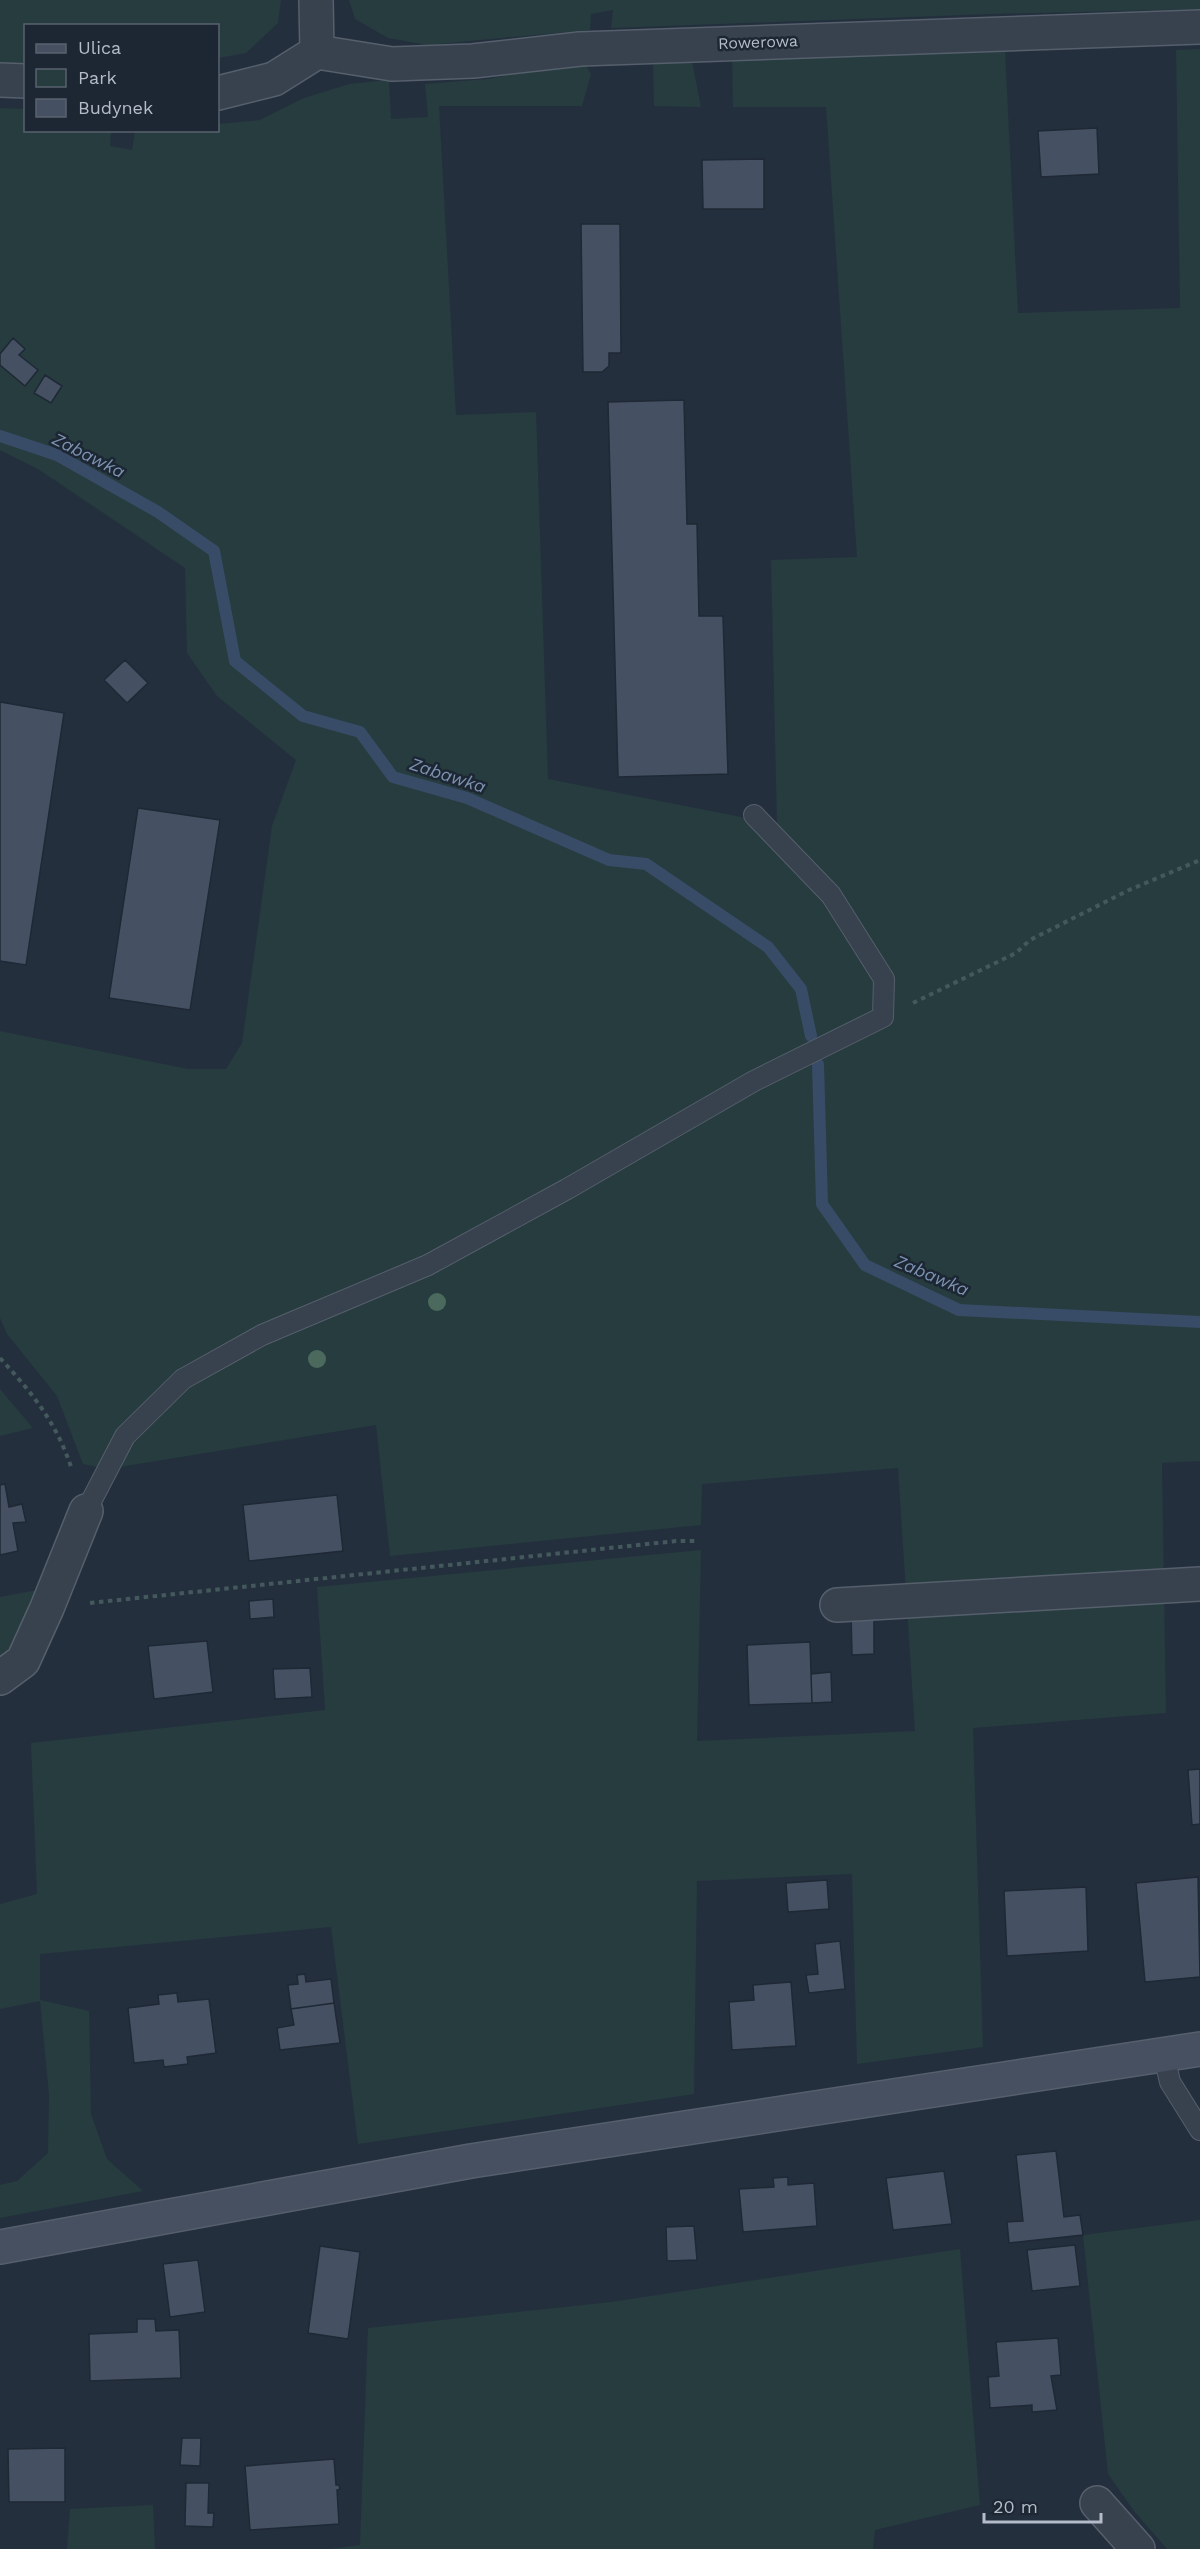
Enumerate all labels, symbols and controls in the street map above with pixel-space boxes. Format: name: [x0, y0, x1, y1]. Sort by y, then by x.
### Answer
legend: [24, 24, 219, 132]
street label: Rowerowa: [718, 31, 798, 53]
text: Ulica: [78, 37, 121, 58]
text: Park: [78, 67, 117, 88]
text: Budynek: [78, 97, 153, 118]
water label: Zabawka: [48, 427, 129, 482]
water label: Zabawka: [407, 753, 489, 797]
water label: Zabawka: [891, 1250, 972, 1300]
scale bar: [984, 2486, 1101, 2524]
text: 20 m: [993, 2496, 1038, 2517]

